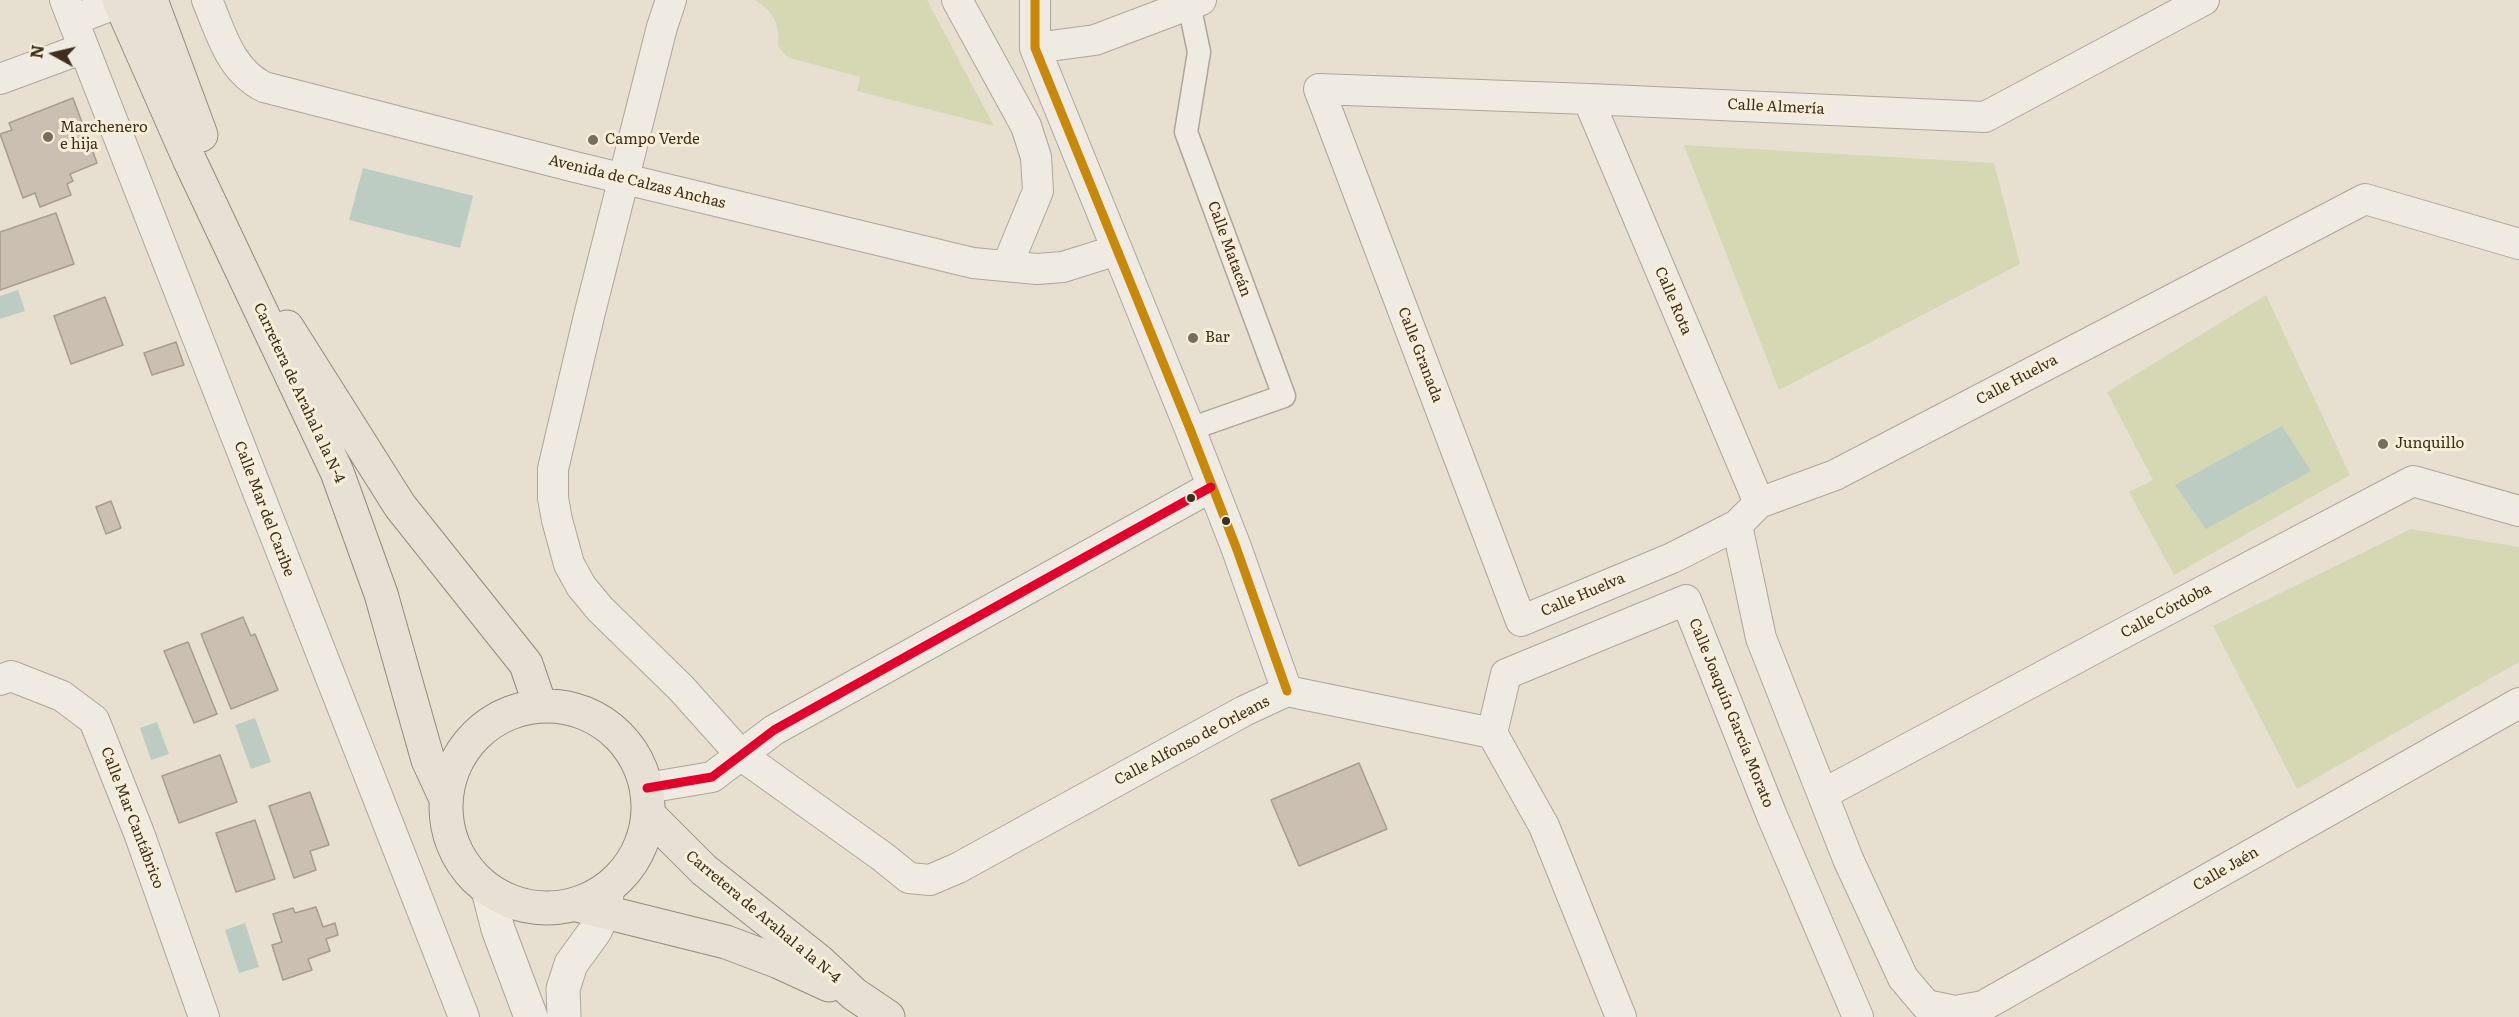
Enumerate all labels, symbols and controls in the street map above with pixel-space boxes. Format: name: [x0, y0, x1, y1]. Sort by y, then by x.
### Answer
north arrow: [24, 24, 84, 84]
text: N: [23, 43, 49, 60]
street label: Calle Almería: [1727, 95, 1825, 119]
place label: Marchenero e hija: [60, 119, 148, 154]
marker: Marchenero e hija: [41, 130, 55, 144]
place label: Campo Verde: [605, 131, 700, 149]
marker: Campo Verde: [586, 133, 600, 147]
street label: Avenida de Calzas Anchas: [547, 151, 727, 213]
street label: Calle Matacán: [1203, 199, 1255, 299]
street label: Calle Rota: [1651, 264, 1695, 338]
street label: Carretera de Arahal a la N-4: [249, 300, 349, 486]
street label: Calle Granada: [1394, 305, 1446, 405]
place label: Bar: [1205, 329, 1230, 347]
marker: Bar: [1186, 331, 1200, 345]
street label: Calle Huelva: [1973, 351, 2061, 409]
place label: Junquillo: [2395, 435, 2464, 453]
marker: Junquillo: [2376, 437, 2390, 451]
street label: Calle Mar del Caribe: [230, 439, 298, 579]
unlabelled marker: [1185, 492, 1197, 504]
unlabelled marker: [1220, 515, 1232, 527]
street label: Calle Huelva: [1538, 569, 1628, 621]
street label: Calle Córdoba: [2118, 580, 2214, 642]
street label: Calle Joaquín García Morato: [1685, 616, 1777, 810]
street label: Calle Alfonso de Orleans: [1111, 692, 1273, 790]
street label: Calle Mar Cantábrico: [97, 745, 167, 891]
street label: Calle Jaén: [2190, 843, 2262, 895]
street label: Carretera de Arahal a la N-4: [682, 847, 844, 987]

